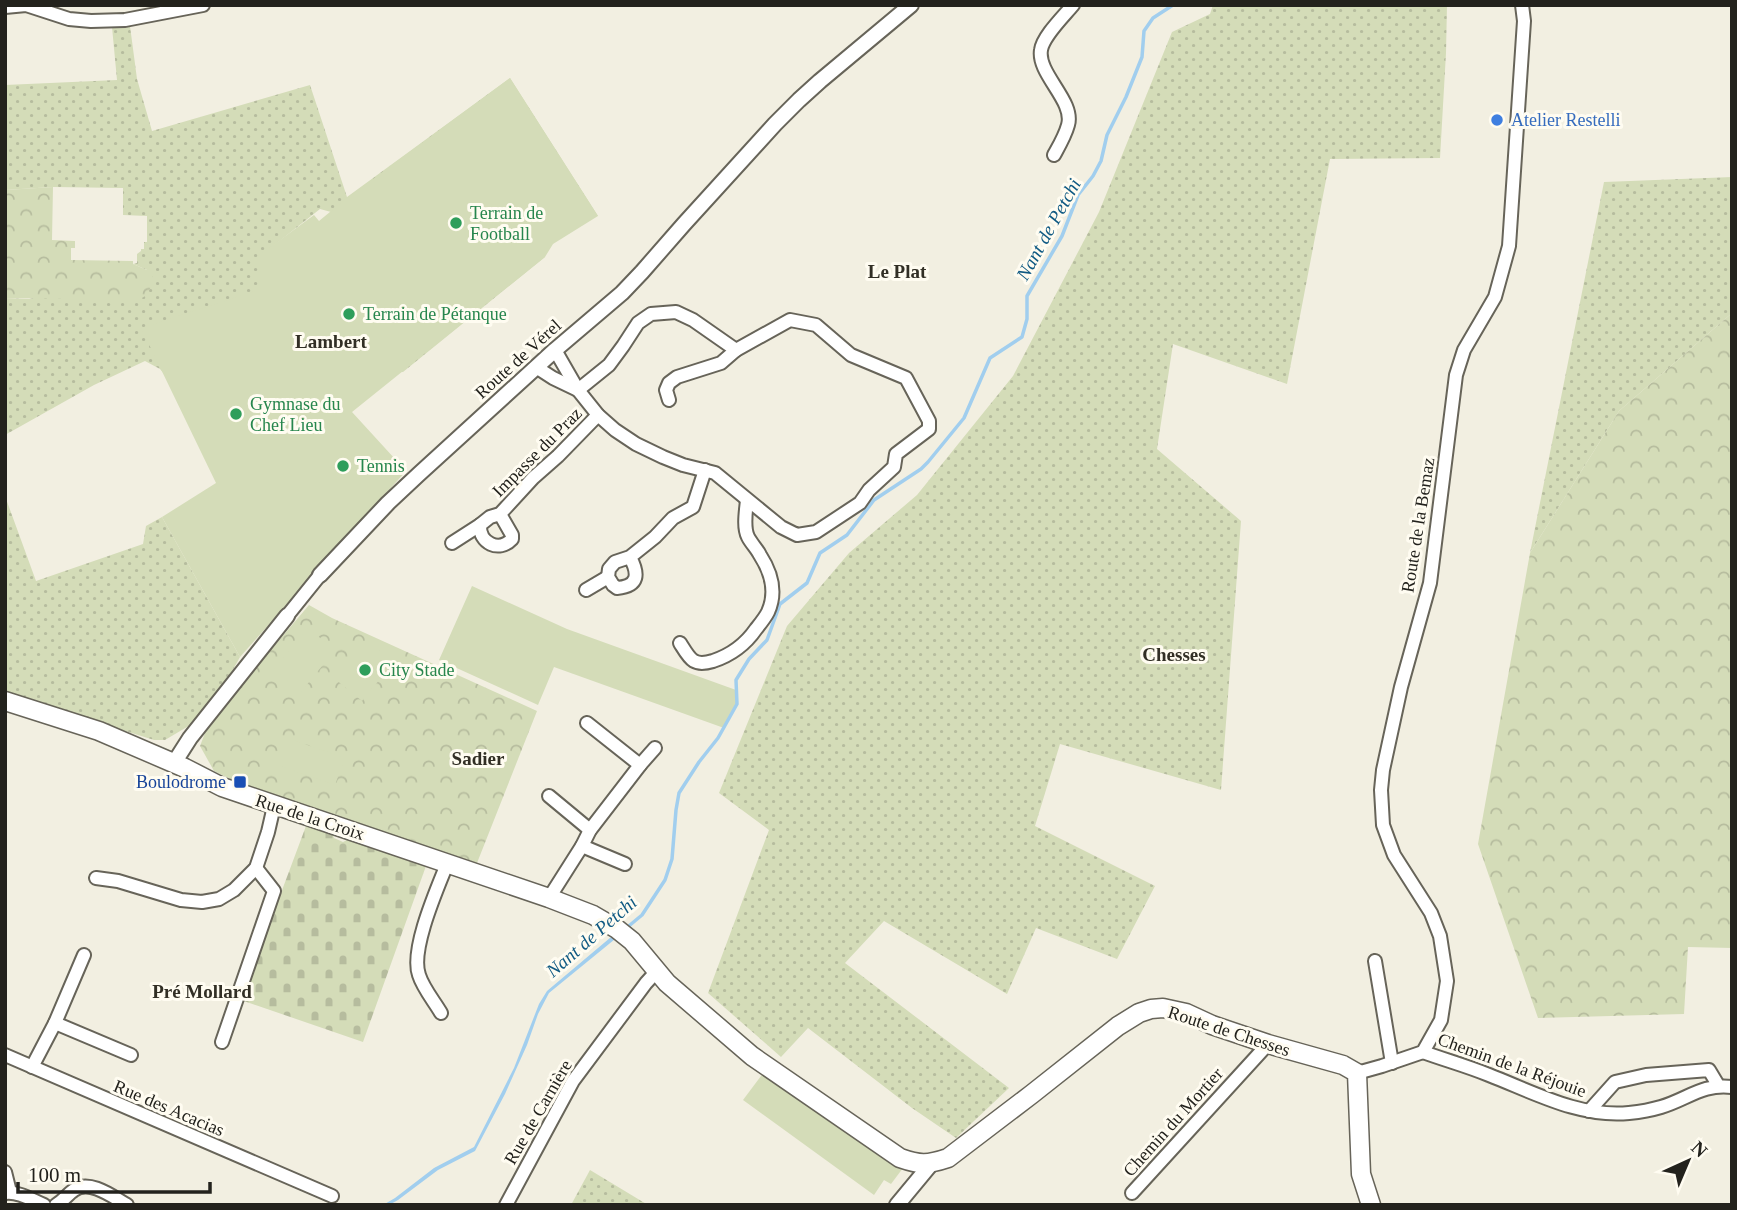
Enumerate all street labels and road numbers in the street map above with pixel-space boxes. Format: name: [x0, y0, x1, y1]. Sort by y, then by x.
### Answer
street label: Route de Vérel: [471, 315, 565, 403]
street label: Impasse du Praz: [488, 403, 586, 501]
street label: Route de la Bemaz: [1397, 456, 1439, 594]
street label: Rue de la Croix: [253, 790, 367, 844]
street label: Route de Chesses: [1166, 1002, 1292, 1060]
street label: Chemin de la Réjouie: [1435, 1029, 1589, 1101]
street label: Rue de Carnière: [500, 1056, 576, 1168]
street label: Chemin du Mortier: [1119, 1064, 1227, 1180]
street label: Rue des Acacias: [111, 1076, 227, 1140]

